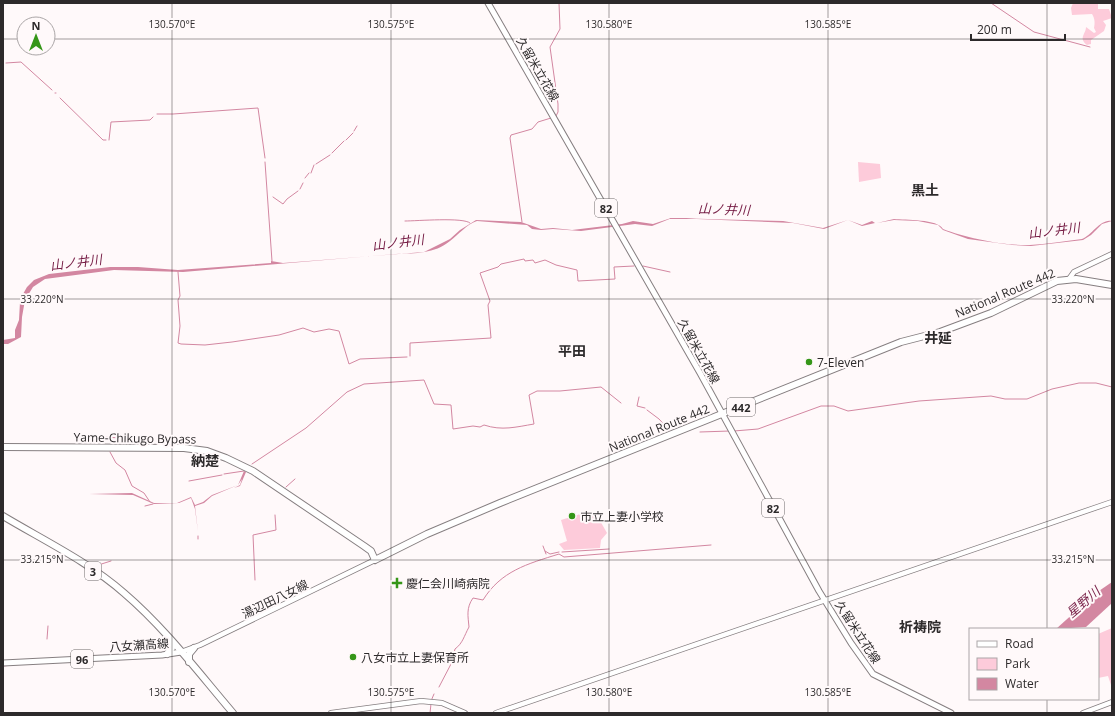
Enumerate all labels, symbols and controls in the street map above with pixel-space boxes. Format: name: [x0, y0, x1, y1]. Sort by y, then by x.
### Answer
north arrow: [16, 16, 56, 56]
scale bar: [971, 16, 1065, 42]
text: 130.570°E: [149, 17, 195, 31]
text: 130.575°E: [368, 17, 414, 31]
text: 130.580°E: [586, 17, 632, 31]
text: 130.585°E: [805, 17, 851, 31]
text: N: [32, 18, 40, 33]
text: 200 m: [977, 21, 1012, 38]
street label: 久留米立花線: [513, 34, 563, 104]
district label: 黒土: [911, 180, 939, 199]
road number: 82: [595, 199, 617, 217]
water label: 山ノ井川: [698, 199, 752, 219]
water label: 山ノ井川: [1027, 218, 1083, 242]
water label: 山ノ井川: [371, 230, 427, 254]
water label: 山ノ井川: [49, 250, 105, 274]
street label: National Route 442: [952, 264, 1058, 322]
text: 33.220°N: [20, 292, 64, 306]
text: 33.220°N: [1051, 292, 1095, 306]
street label: 久留米立花線: [674, 315, 724, 387]
district label: 井延: [924, 328, 952, 347]
district label: 平田: [558, 341, 586, 360]
place label: 7-Eleven: [817, 354, 864, 371]
marker: 7-Eleven: [804, 357, 814, 367]
road number: 442: [727, 398, 755, 416]
street label: National Route 442: [606, 400, 712, 456]
street label: Yame-Chikugo Bypass: [73, 428, 197, 448]
district label: 納楚: [191, 451, 219, 470]
road number: 82: [762, 499, 784, 517]
place label: 市立上妻小学校: [580, 508, 664, 525]
marker: 市立上妻小学校: [567, 511, 577, 521]
text: 33.215°N: [20, 552, 64, 566]
text: 33.215°N: [1051, 552, 1095, 566]
road number: 3: [85, 562, 101, 580]
place label: 慶仁会川崎病院: [406, 575, 490, 592]
street label: 湯辺田八女線: [239, 576, 311, 622]
marker: 慶仁会川崎病院: [391, 577, 403, 589]
water label: 星野川: [1062, 581, 1105, 622]
street label: 久留米立花線: [831, 597, 885, 667]
district label: 祈祷院: [899, 617, 941, 636]
legend: [969, 628, 1099, 700]
street label: 八女瀬高線: [108, 634, 170, 656]
text: Road: [1005, 635, 1034, 652]
place label: 八女市立上妻保育所: [361, 649, 469, 666]
road number: 96: [71, 650, 93, 668]
marker: 八女市立上妻保育所: [348, 652, 358, 662]
text: Park: [1005, 655, 1031, 672]
text: Water: [1005, 675, 1039, 692]
text: 130.570°E: [149, 685, 195, 699]
text: 130.575°E: [368, 685, 414, 699]
text: 130.580°E: [586, 685, 632, 699]
text: 130.585°E: [805, 685, 851, 699]

